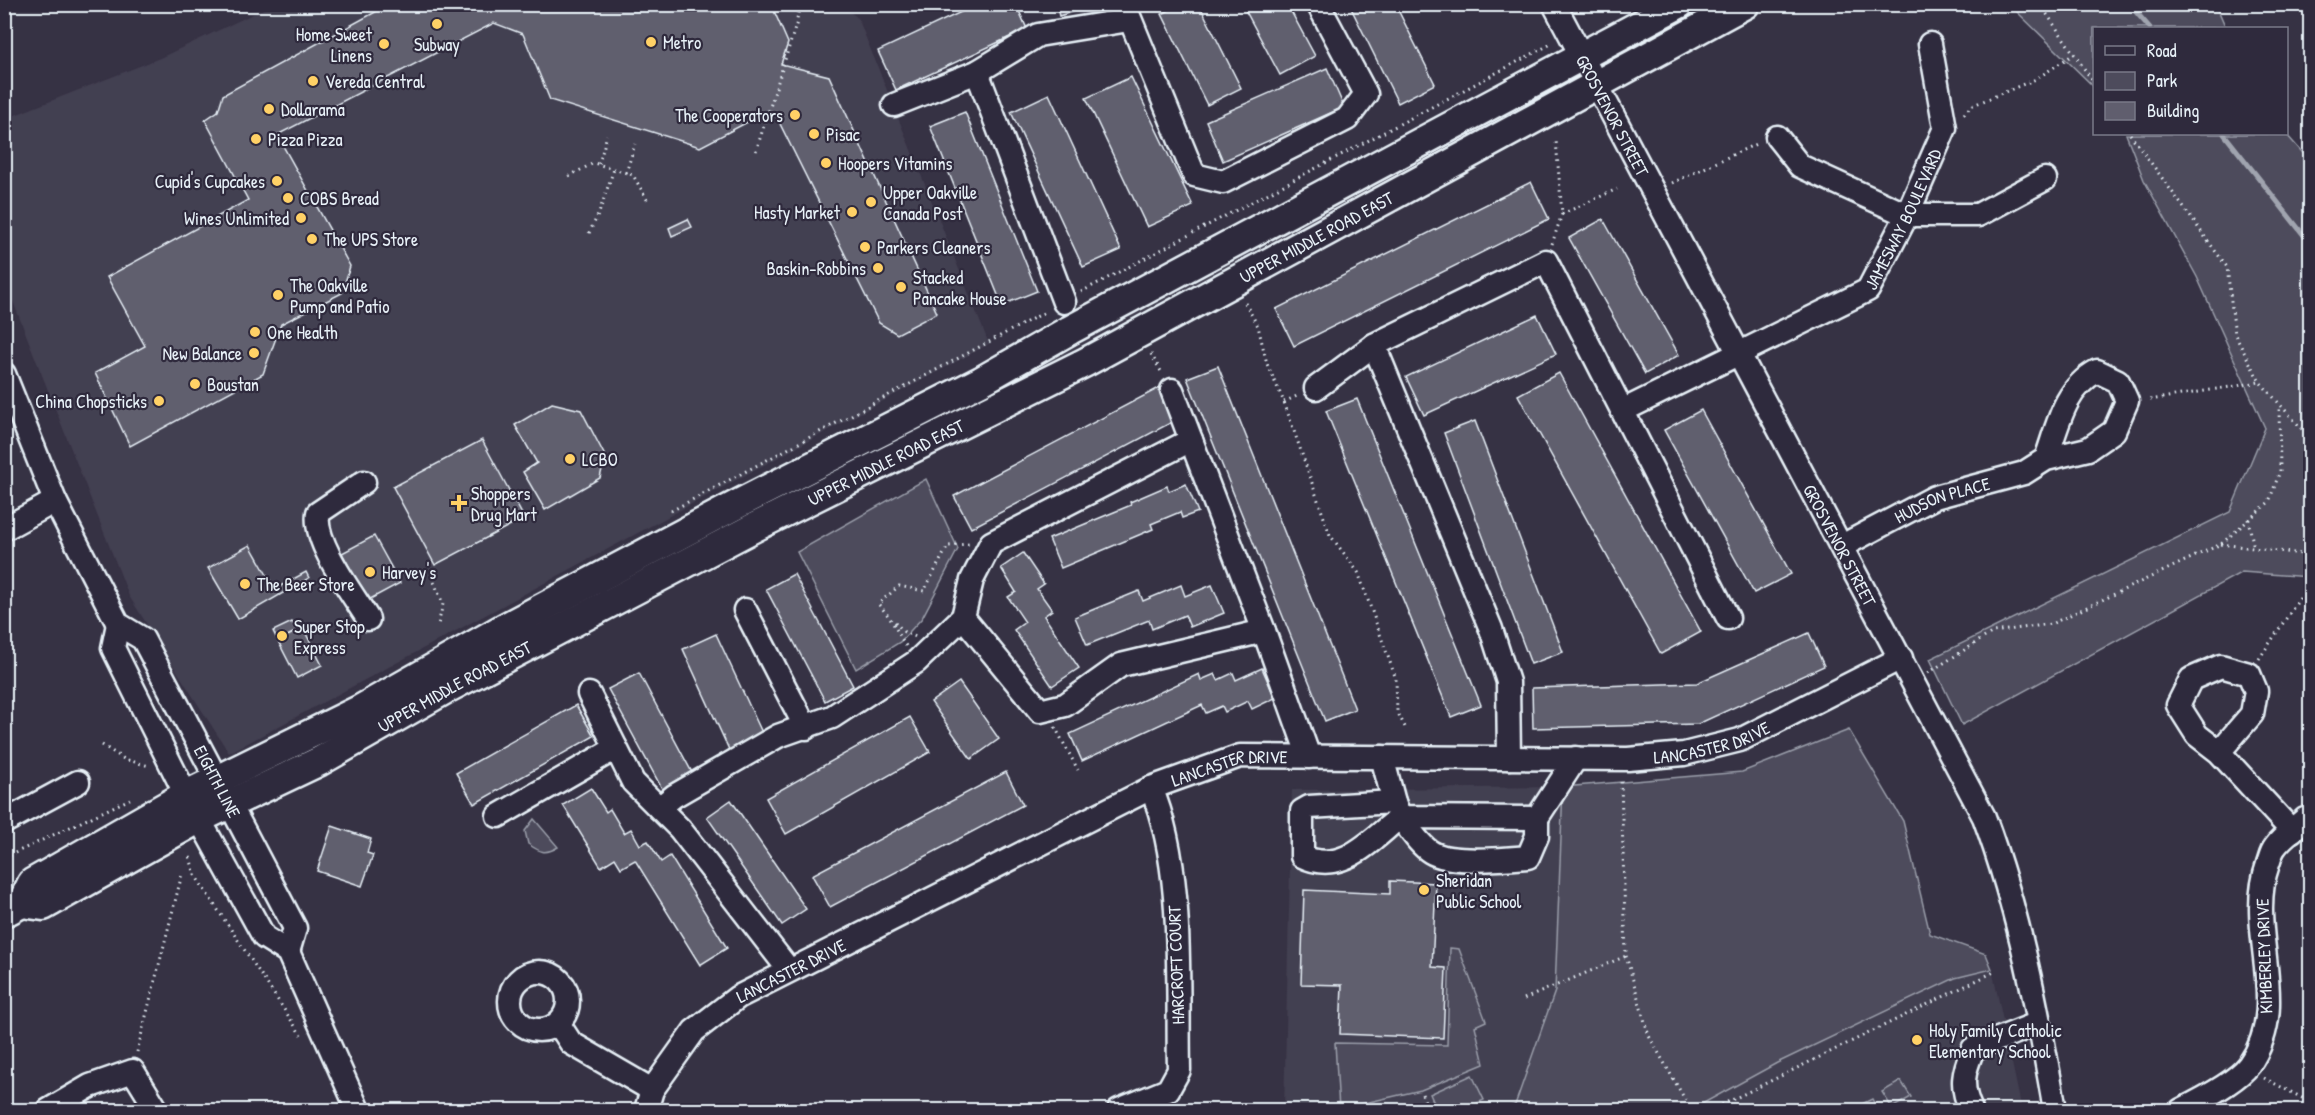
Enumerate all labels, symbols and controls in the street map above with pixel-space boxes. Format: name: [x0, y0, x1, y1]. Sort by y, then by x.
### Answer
marker: Subway: [430, 17, 444, 31]
place label: Home Sweet Linens: [296, 22, 373, 68]
legend: [2093, 27, 2288, 135]
place label: Metro: [663, 30, 701, 55]
place label: Subway: [414, 32, 460, 57]
marker: Metro: [644, 35, 658, 49]
marker: Home Sweet Linens: [377, 37, 391, 51]
text: Road: [2147, 38, 2177, 63]
street label: GROSVENOR STREET: [1570, 50, 1656, 181]
text: Park: [2147, 68, 2178, 93]
place label: Vereda Central: [325, 69, 425, 94]
marker: Vereda Central: [306, 74, 320, 88]
place label: Dollarama: [281, 97, 345, 122]
text: Building: [2147, 98, 2199, 123]
marker: Dollarama: [262, 102, 276, 116]
place label: The Cooperators: [675, 103, 783, 128]
marker: The Cooperators: [788, 108, 802, 122]
place label: Pisac: [826, 122, 860, 147]
place label: Pizza Pizza: [268, 127, 342, 152]
marker: Pisac: [807, 127, 821, 141]
marker: Pizza Pizza: [249, 132, 263, 146]
street label: JAMESWAY BOULEVARD: [1858, 144, 1947, 294]
place label: Hoopers Vitamins: [838, 151, 953, 176]
marker: Hoopers Vitamins: [819, 156, 833, 170]
place label: Cupid's Cupcakes: [155, 169, 265, 194]
marker: Cupid's Cupcakes: [270, 174, 284, 188]
place label: Upper Oakville Canada Post: [883, 180, 977, 226]
street label: UPPER MIDDLE ROAD EAST: [1235, 185, 1398, 289]
place label: COBS Bread: [300, 186, 379, 211]
marker: COBS Bread: [281, 191, 295, 205]
marker: Upper Oakville Canada Post: [864, 195, 878, 209]
place label: Hasty Market: [754, 200, 841, 225]
marker: Hasty Market: [845, 205, 859, 219]
place label: Wines Unlimited: [184, 206, 289, 231]
marker: Wines Unlimited: [294, 211, 308, 225]
place label: The UPS Store: [324, 227, 418, 252]
marker: The UPS Store: [305, 232, 319, 246]
place label: Parkers Cleaners: [877, 235, 990, 260]
marker: Parkers Cleaners: [858, 240, 872, 254]
place label: Baskin-Robbins: [767, 256, 866, 281]
marker: Baskin-Robbins: [871, 261, 885, 275]
place label: Stacked Pancake House: [913, 265, 1007, 311]
place label: The Oakville Pump and Patio: [290, 273, 390, 319]
marker: Stacked Pancake House: [894, 280, 908, 294]
marker: The Oakville Pump and Patio: [271, 288, 285, 302]
place label: One Health: [267, 320, 338, 345]
marker: One Health: [248, 325, 262, 339]
place label: New Balance: [162, 341, 242, 366]
marker: New Balance: [247, 346, 261, 360]
place label: Boustan: [207, 372, 259, 397]
marker: Boustan: [188, 377, 202, 391]
place label: China Chopsticks: [35, 389, 147, 414]
marker: China Chopsticks: [152, 394, 166, 408]
street label: UPPER MIDDLE ROAD EAST: [803, 412, 968, 511]
place label: LCBO: [582, 447, 618, 472]
marker: LCBO: [563, 452, 577, 466]
street label: HUDSON PLACE: [1890, 470, 1993, 529]
street label: GROSVENOR STREET: [1798, 480, 1883, 611]
place label: Shoppers Drug Mart: [471, 481, 538, 527]
marker: Shoppers Drug Mart: [452, 496, 466, 510]
place label: Harvey's: [382, 560, 436, 585]
marker: Harvey's: [363, 565, 377, 579]
place label: The Beer Store: [257, 572, 355, 597]
marker: The Beer Store: [238, 577, 252, 591]
place label: Super Stop Express: [294, 614, 365, 660]
marker: Super Stop Express: [275, 629, 289, 643]
street label: UPPER MIDDLE ROAD EAST: [373, 634, 536, 738]
street label: LANCASTER DRIVE: [1653, 715, 1774, 769]
street label: EIGHTH LINE: [188, 741, 247, 822]
street label: LANCASTER DRIVE: [1168, 743, 1288, 792]
place label: Sheridan Public School: [1436, 868, 1522, 914]
marker: Sheridan Public School: [1417, 883, 1431, 897]
street label: KIMBERLEY DRIVE: [2249, 898, 2279, 1014]
street label: HARCROFT COURT: [1161, 904, 1191, 1025]
street label: LANCASTER DRIVE: [732, 932, 850, 1009]
place label: Holy Family Catholic Elementary School: [1929, 1018, 2062, 1064]
marker: Holy Family Catholic Elementary School: [1910, 1033, 1924, 1047]

